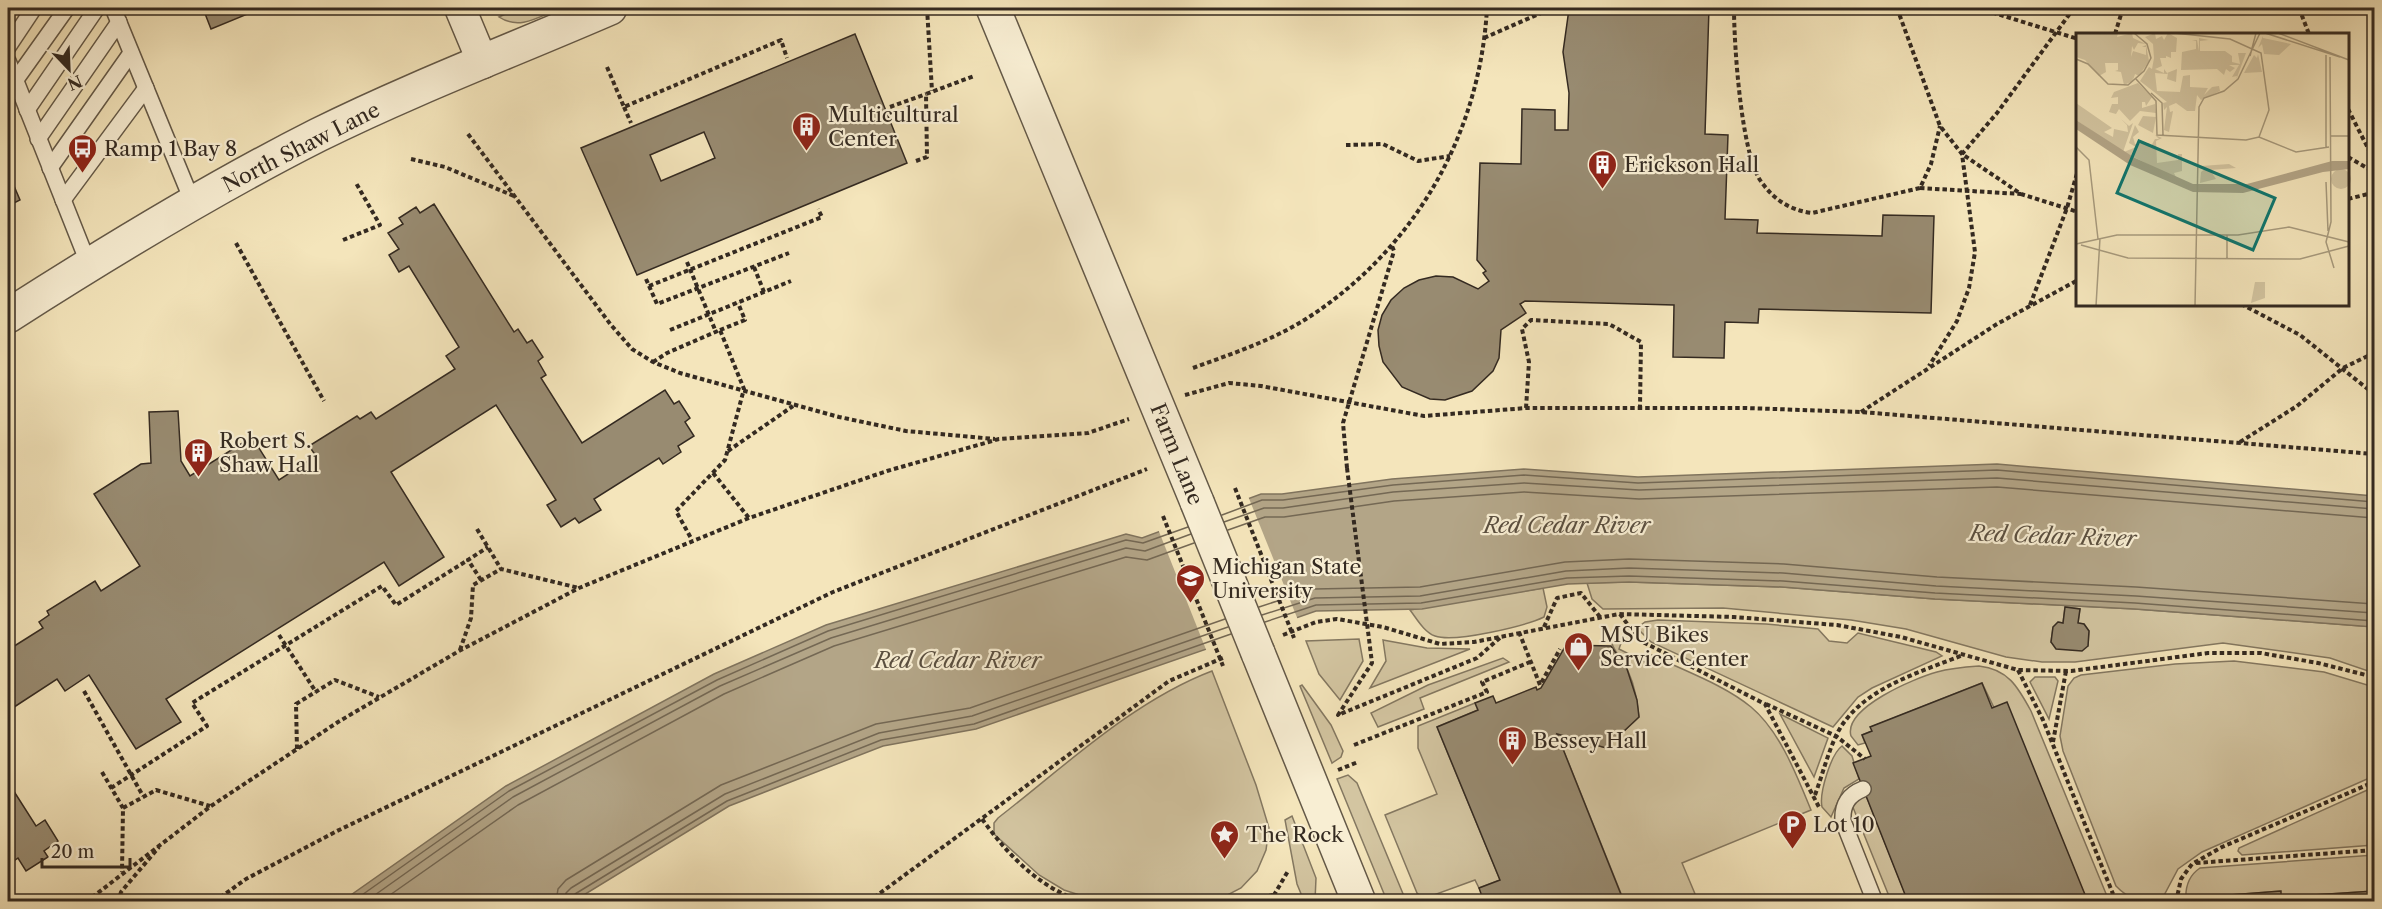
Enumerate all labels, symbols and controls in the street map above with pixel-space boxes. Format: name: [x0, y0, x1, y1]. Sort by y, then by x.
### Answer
inset map: [2076, 33, 2349, 306]
north arrow: [39, 39, 99, 99]
text: N: [64, 71, 85, 95]
street label: North Shaw Lane: [218, 97, 384, 197]
place label: Multicultural Center: [828, 102, 958, 151]
building icon: Multicultural Center: [791, 110, 823, 152]
bus stop icon: Ramp 1 Bay 8: [67, 132, 99, 174]
place label: Ramp 1 Bay 8: [104, 136, 237, 161]
building icon: Erickson Hall: [1587, 148, 1619, 190]
place label: Erickson Hall: [1624, 152, 1759, 177]
street label: Farm Lane: [1145, 399, 1209, 509]
place label: Robert S. Shaw Hall: [219, 428, 319, 477]
building icon: Robert S. Shaw Hall: [182, 436, 214, 478]
water label: Red Cedar River: [1481, 512, 1652, 539]
water label: Red Cedar River: [1967, 520, 2139, 552]
place label: Michigan State University: [1212, 554, 1361, 603]
school or university icon: Michigan State University: [1175, 562, 1207, 604]
place label: MSU Bikes Service Center: [1600, 622, 1749, 671]
shop icon: MSU Bikes Service Center: [1563, 630, 1595, 672]
water label: Red Cedar River: [872, 647, 1043, 674]
building icon: Bessey Hall: [1496, 724, 1528, 766]
place label: Bessey Hall: [1533, 728, 1647, 753]
parking icon: Lot 10: [1776, 808, 1808, 850]
place label: Lot 10: [1813, 812, 1875, 837]
place icon: The Rock: [1209, 818, 1241, 860]
place label: The Rock: [1246, 822, 1344, 847]
scale bar: [42, 831, 130, 869]
text: 20 m: [51, 841, 95, 863]

